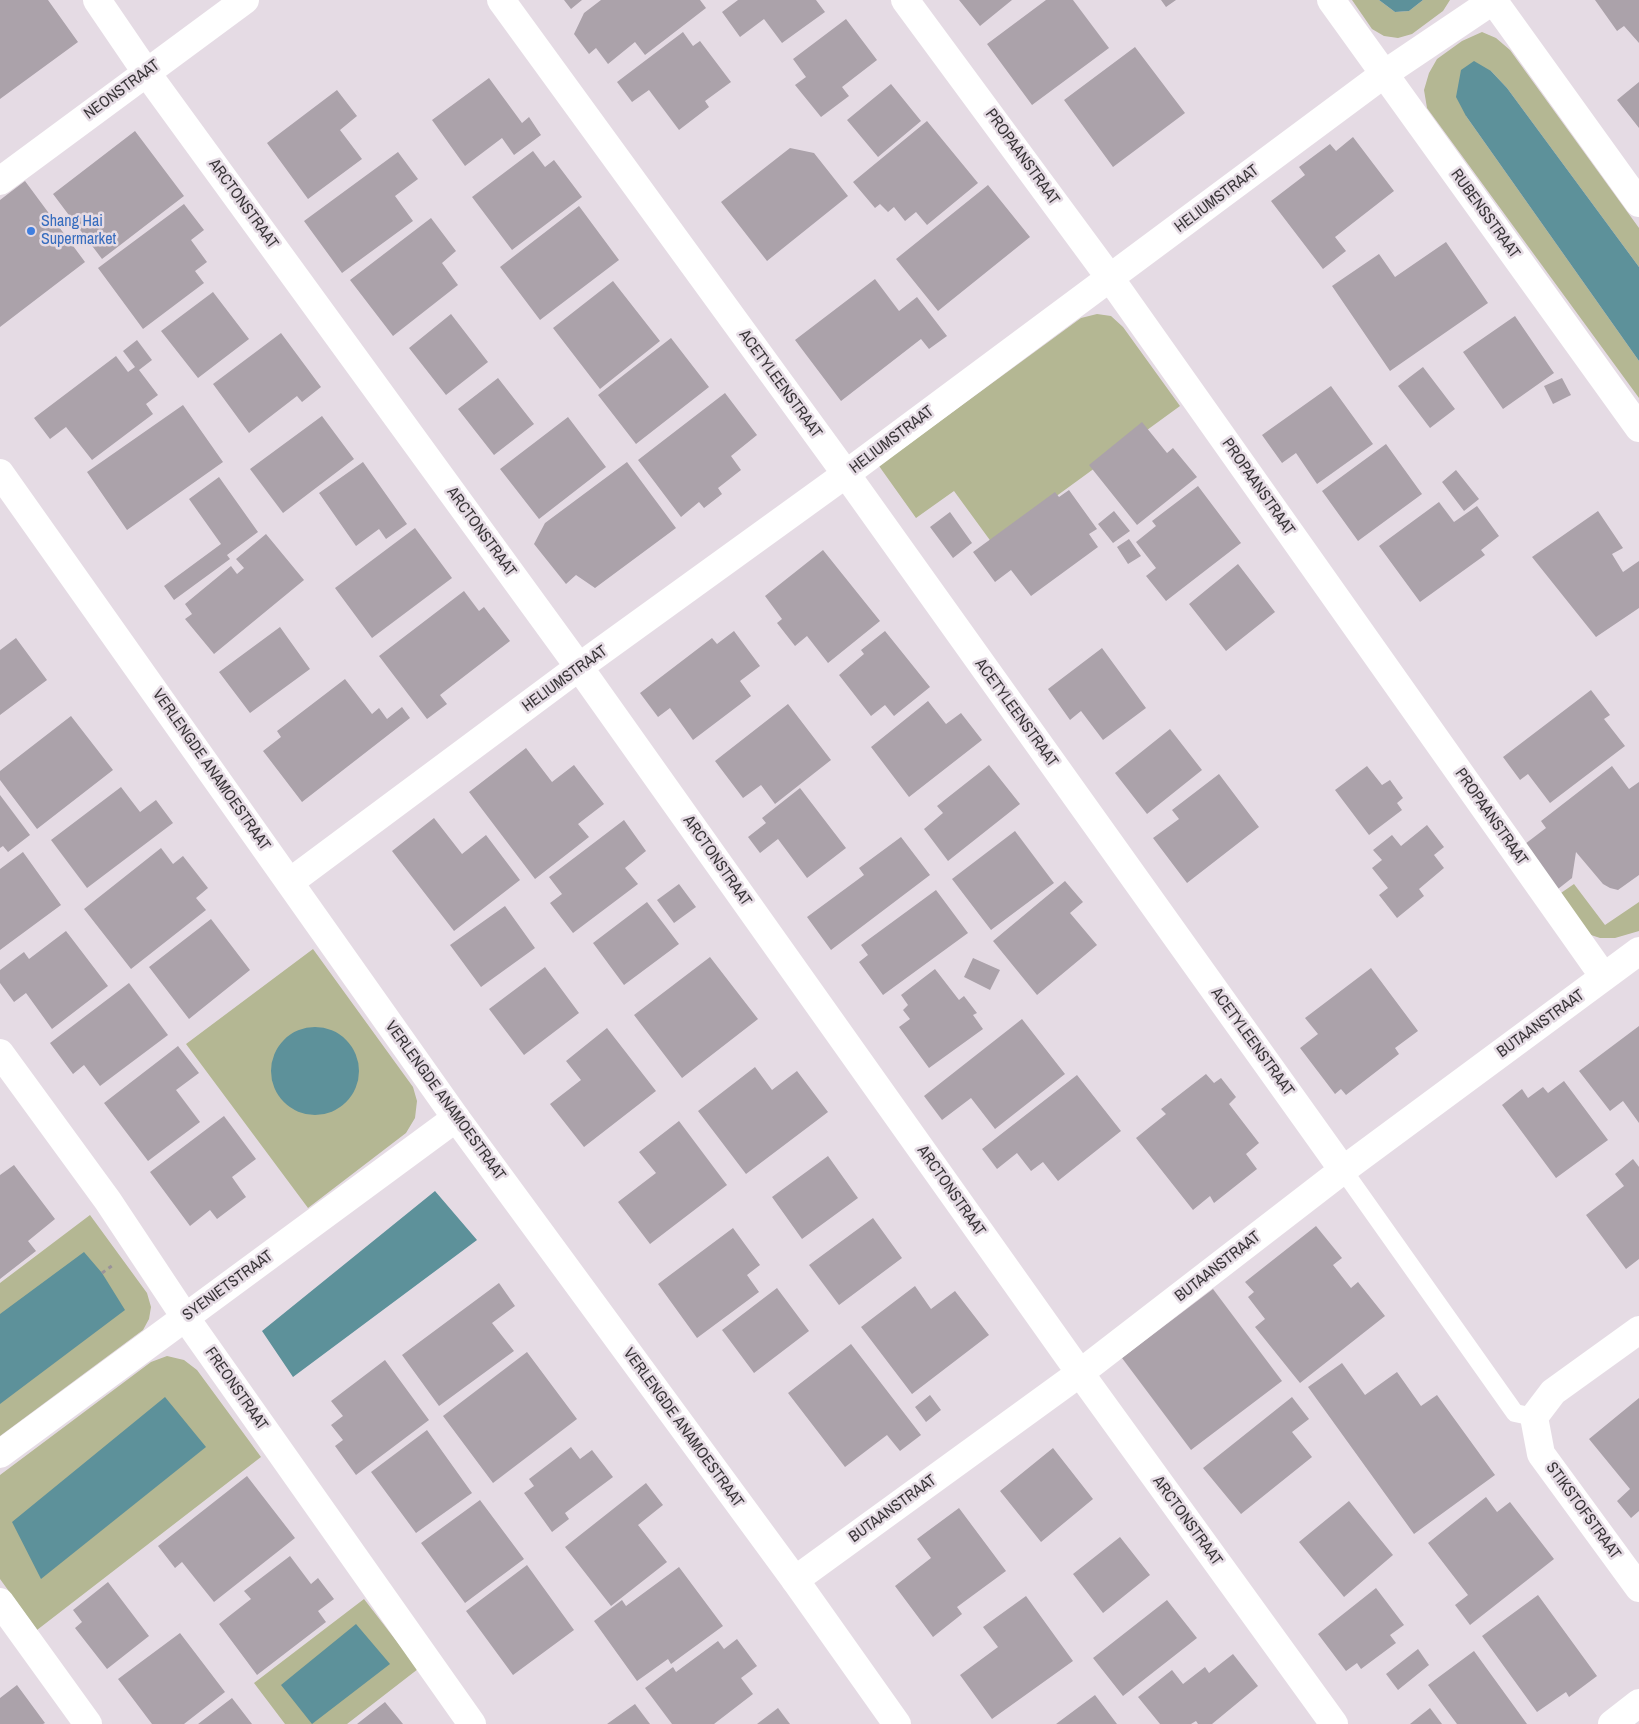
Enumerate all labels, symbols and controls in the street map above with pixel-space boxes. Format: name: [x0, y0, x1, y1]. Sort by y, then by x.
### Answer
street label: NEONSTRAAT: [80, 56, 164, 124]
street label: PROPAANSTRAAT: [981, 105, 1063, 209]
street label: ARCTONSTRAAT: [204, 155, 282, 253]
street label: HELIUMSTRAAT: [1171, 161, 1263, 237]
street label: RUBENSSTRAAT: [1446, 166, 1524, 262]
place label: Shang Hai Supermarket: [41, 212, 116, 250]
marker: Shang Hai Supermarket: [25, 225, 37, 237]
street label: ACETYLEENSTRAAT: [734, 326, 826, 442]
street label: HELIUMSTRAAT: [846, 402, 938, 478]
street label: PROPAANSTRAAT: [1217, 435, 1299, 539]
street label: ARCTONSTRAAT: [442, 483, 520, 581]
street label: HELIUMSTRAAT: [519, 642, 611, 716]
street label: ACETYLEENSTRAAT: [970, 655, 1062, 771]
street label: VERLENGDE ANAMOESTRAAT: [148, 686, 274, 854]
street label: PROPAANSTRAAT: [1450, 765, 1532, 869]
street label: ARCTONSTRAAT: [679, 812, 755, 910]
street label: ACETYLEENSTRAAT: [1206, 984, 1298, 1100]
street label: BUTAANSTRAAT: [1494, 986, 1588, 1062]
street label: VERLENGDE ANAMOESTRAAT: [381, 1018, 509, 1184]
street label: ARCTONSTRAAT: [913, 1142, 989, 1240]
street label: BUTAANSTRAAT: [1171, 1228, 1265, 1306]
street label: SYENIETSTRAAT: [179, 1247, 277, 1325]
street label: FREONSTRAAT: [200, 1344, 272, 1434]
street label: VERLENGDE ANAMOESTRAAT: [619, 1345, 747, 1511]
street label: STIKSTOFSTRAAT: [1542, 1459, 1624, 1563]
street label: BUTAANSTRAAT: [846, 1471, 940, 1547]
street label: ARCTONSTRAAT: [1148, 1472, 1226, 1570]

